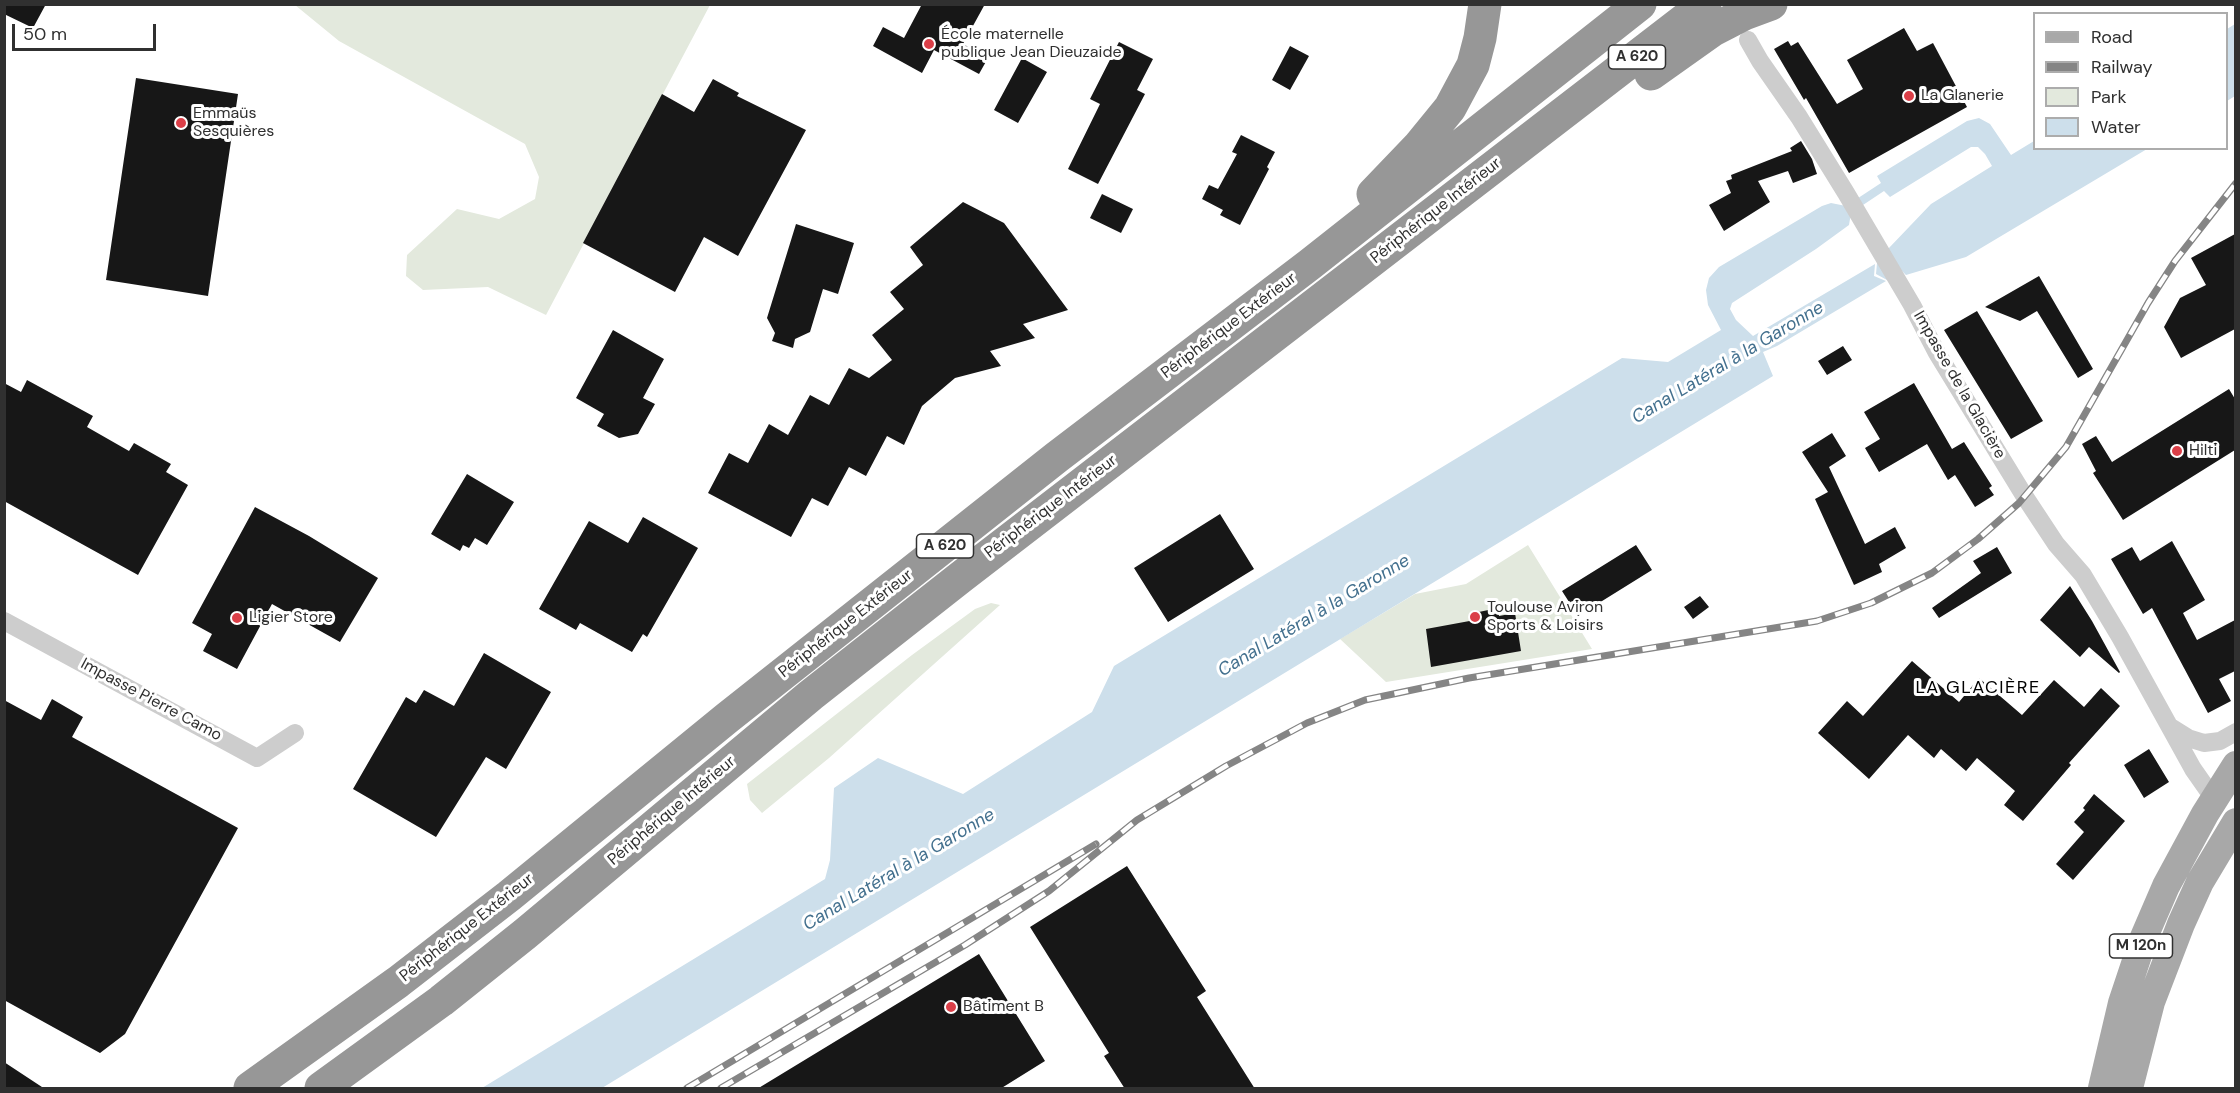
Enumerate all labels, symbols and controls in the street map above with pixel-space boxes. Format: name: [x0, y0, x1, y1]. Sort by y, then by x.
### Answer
scale bar: [15, 12, 159, 50]
legend: [2033, 12, 2228, 150]
text: 50 m: [23, 22, 67, 46]
place label: École maternelle publique Jean Dieuzaide: [941, 25, 1121, 63]
text: Road: [2091, 25, 2133, 49]
marker: École maternelle publique Jean Dieuzaide: [922, 37, 936, 51]
road number: A 620: [1608, 45, 1666, 69]
text: Railway: [2091, 55, 2153, 79]
text: Park: [2091, 85, 2127, 109]
place label: La Glanerie: [1921, 86, 2004, 106]
marker: La Glanerie: [1902, 89, 1916, 103]
place label: Emmaüs Sesquières: [193, 104, 274, 142]
text: Water: [2091, 115, 2141, 139]
marker: Emmaüs Sesquières: [174, 116, 188, 130]
street label: Périphérique Intérieur: [1367, 154, 1505, 268]
street label: Périphérique Extérieur: [1158, 269, 1300, 383]
water label: Canal Latéral à la Garonne: [1628, 297, 1828, 429]
street label: Impasse de la Glacière: [1909, 308, 2009, 462]
place label: Hilti: [2189, 441, 2217, 461]
marker: Hilti: [2170, 444, 2184, 458]
street label: Périphérique Intérieur: [981, 451, 1121, 563]
road number: A 620: [916, 534, 974, 558]
water label: Canal Latéral à la Garonne: [1214, 550, 1414, 682]
street label: Périphérique Extérieur: [775, 566, 917, 682]
place label: Toulouse Aviron Sports & Loisirs: [1487, 598, 1604, 636]
place label: Ligier Store: [249, 608, 333, 628]
marker: Toulouse Aviron Sports & Loisirs: [1468, 610, 1482, 624]
marker: Ligier Store: [230, 611, 244, 625]
street label: Impasse Pierre Camo: [77, 655, 225, 745]
district label: LA GLACIÈRE: [1915, 677, 2041, 699]
street label: Périphérique Intérieur: [604, 752, 740, 870]
water label: Canal Latéral à la Garonne: [799, 804, 999, 936]
street label: Périphérique Extérieur: [396, 870, 538, 986]
road number: M 120n: [2110, 934, 2172, 958]
place label: Bâtiment B: [963, 997, 1044, 1017]
marker: Bâtiment B: [944, 1000, 958, 1014]

